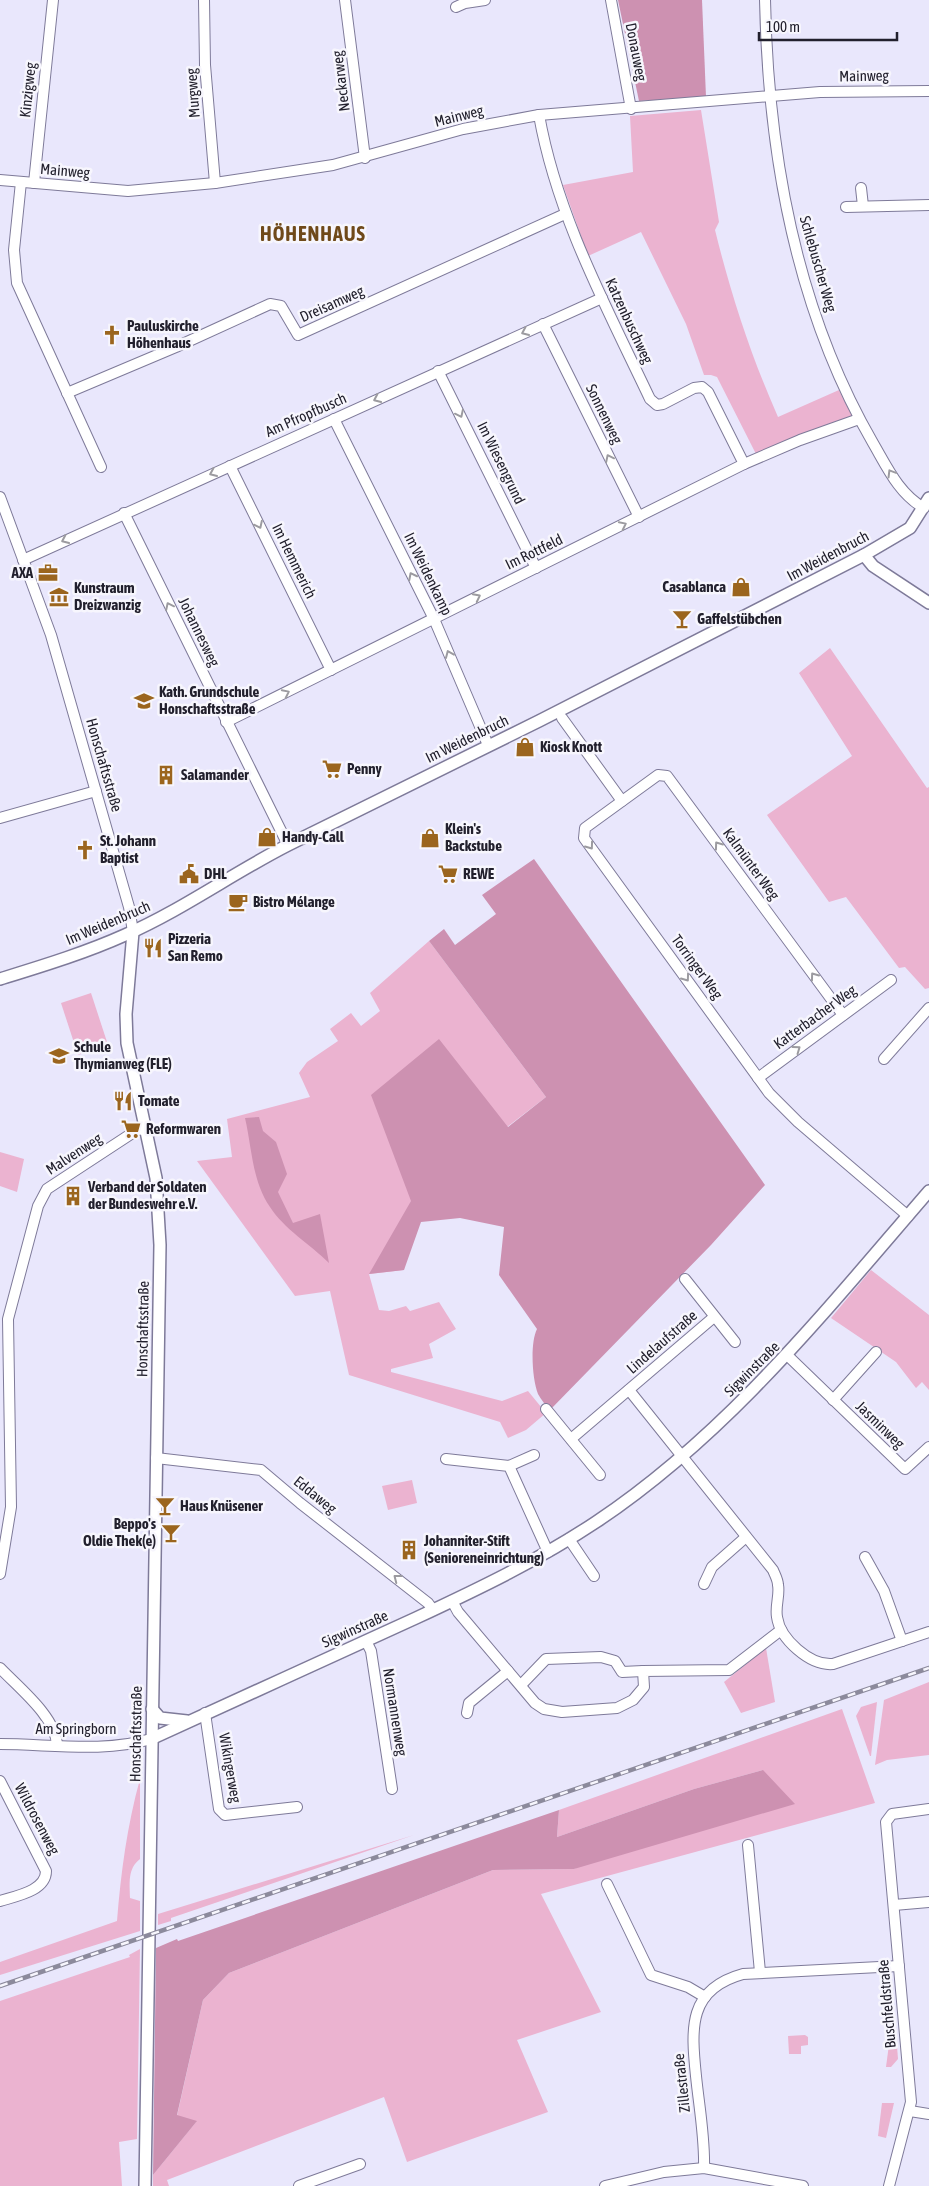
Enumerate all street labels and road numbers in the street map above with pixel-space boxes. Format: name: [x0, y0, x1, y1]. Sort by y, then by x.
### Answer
street label: Donauweg: [623, 21, 651, 83]
street label: Neckarweg: [328, 49, 353, 112]
street label: Kinzigweg: [16, 61, 39, 118]
street label: Murgweg: [182, 67, 203, 118]
street label: Mainweg: [839, 67, 890, 84]
street label: Mainweg: [433, 101, 486, 130]
street label: Mainweg: [39, 160, 91, 181]
street label: Schlebuscher Weg: [797, 214, 840, 314]
street label: Katzenbuschweg: [602, 275, 657, 367]
street label: Dreisamweg: [297, 282, 367, 325]
street label: Sonnenweg: [583, 381, 626, 447]
street label: Am Pfropfbusch: [263, 389, 349, 440]
street label: Im Wiesengrund: [474, 419, 529, 507]
street label: Im Hemmerich: [269, 521, 320, 601]
street label: Im Weidenbruch: [784, 527, 872, 584]
street label: Im Weidenkamp: [401, 530, 456, 618]
street label: Im Rottfeld: [502, 530, 565, 573]
street label: Johannesweg: [175, 594, 224, 670]
street label: Im Weidenbruch: [423, 711, 511, 766]
street label: Honschaftsstraße: [83, 716, 126, 814]
street label: Kalmünter Weg: [720, 825, 783, 903]
street label: Im Weidenbruch: [63, 897, 153, 948]
street label: Torringer Weg: [668, 931, 727, 1003]
street label: Katterbacher Weg: [770, 981, 860, 1052]
street label: Malvenweg: [43, 1129, 105, 1178]
street label: Honschaftsstraße: [133, 1280, 152, 1377]
street label: Lindelaufstraße: [623, 1306, 700, 1377]
street label: Sigwinstraße: [721, 1338, 783, 1400]
street label: Jasminweg: [853, 1397, 908, 1452]
street label: Eddaweg: [291, 1472, 340, 1517]
street label: Sigwinstraße: [319, 1606, 391, 1651]
street label: Normannenweg: [380, 1667, 411, 1758]
street label: Honschaftsstraße: [126, 1685, 145, 1782]
street label: Am Springborn: [35, 1720, 117, 1737]
street label: Wikingerweg: [216, 1732, 245, 1805]
street label: Wildrosenweg: [12, 1780, 64, 1858]
street label: Buschfeldstraße: [874, 1959, 899, 2049]
street label: Zillestraße: [670, 2052, 693, 2113]

